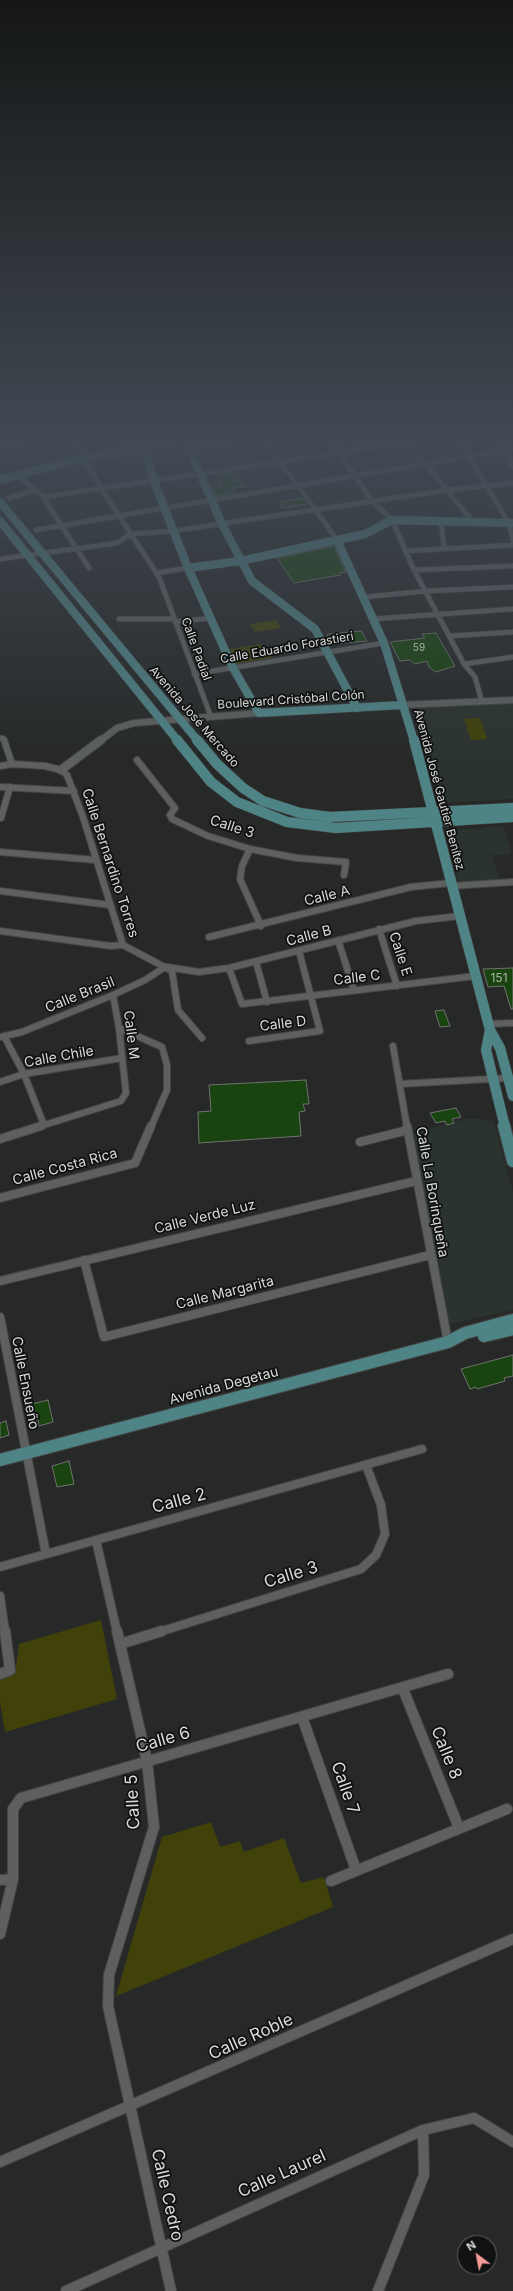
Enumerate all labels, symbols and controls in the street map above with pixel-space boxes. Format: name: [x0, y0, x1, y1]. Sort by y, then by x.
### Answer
street label: Calle Padial: [178, 616, 214, 682]
street label: Calle Eduardo Forastieri: [219, 629, 355, 667]
house number: 59: [413, 642, 425, 654]
street label: Avenida José Mercado: [146, 663, 242, 771]
street label: Boulevard Cristóbal Colón: [217, 688, 365, 712]
street label: Avenida José Gautier Benítez: [411, 708, 467, 872]
street label: Calle Bernardino Torres: [78, 786, 142, 940]
street label: Calle 3: [208, 812, 256, 842]
street label: Calle A: [302, 882, 352, 910]
street label: Calle B: [285, 922, 333, 950]
street label: Calle E: [385, 930, 415, 978]
street label: Calle C: [333, 967, 381, 989]
house number: 151: [490, 971, 508, 985]
street label: Calle Brasil: [43, 973, 117, 1017]
street label: Calle M: [120, 1009, 142, 1061]
street label: Calle D: [259, 1013, 307, 1035]
street label: Calle Chile: [23, 1043, 95, 1071]
street label: Calle La Borinqueña: [412, 1125, 452, 1259]
street label: Calle Costa Rica: [11, 1145, 119, 1189]
street label: Calle Verde Luz: [153, 1196, 257, 1238]
street label: Calle Margarita: [174, 1273, 276, 1313]
street label: Calle Ensueño: [8, 1335, 42, 1431]
street label: Avenida Degetau: [168, 1363, 280, 1409]
street label: Calle 2: [150, 1484, 208, 1518]
street label: Calle 3: [262, 1557, 320, 1593]
street label: Calle 6: [134, 1723, 192, 1757]
street label: Calle 8: [426, 1723, 466, 1783]
street label: Calle 7: [326, 1759, 364, 1817]
street label: Calle 5: [121, 1774, 145, 1830]
street label: Calle Roble: [206, 2009, 296, 2065]
street label: Calle Laurel: [235, 2146, 329, 2202]
street label: Calle Cedro: [146, 2147, 188, 2243]
north arrow: [457, 2235, 497, 2275]
text: N: [464, 2238, 478, 2254]

